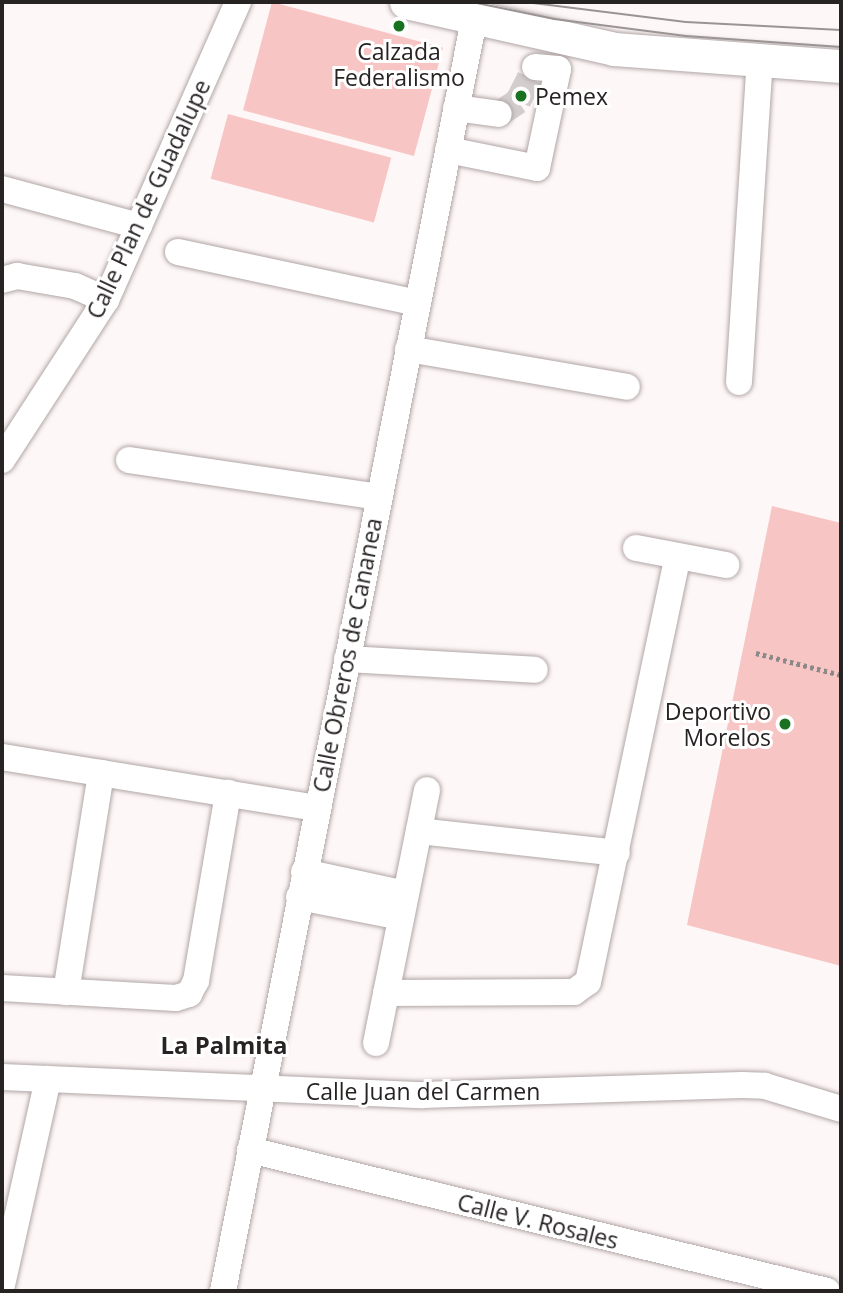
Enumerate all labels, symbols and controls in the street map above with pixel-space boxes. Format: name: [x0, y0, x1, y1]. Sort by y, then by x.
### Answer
marker: Calzada Federalismo: [391, 18, 407, 34]
place label: Calzada Federalismo: [333, 37, 465, 91]
street label: Calle Plan de Guadalupe: [80, 75, 216, 323]
place label: Pemex: [535, 82, 608, 110]
marker: Pemex: [513, 88, 529, 104]
street label: Calle Obreros de Cananea: [307, 515, 387, 795]
place label: Deportivo Morelos: [665, 697, 771, 751]
marker: Deportivo Morelos: [777, 716, 793, 732]
district label: La Palmita: [161, 1031, 287, 1059]
street label: Calle Juan del Carmen: [306, 1077, 540, 1105]
street label: Calle V. Rosales: [455, 1188, 621, 1254]

